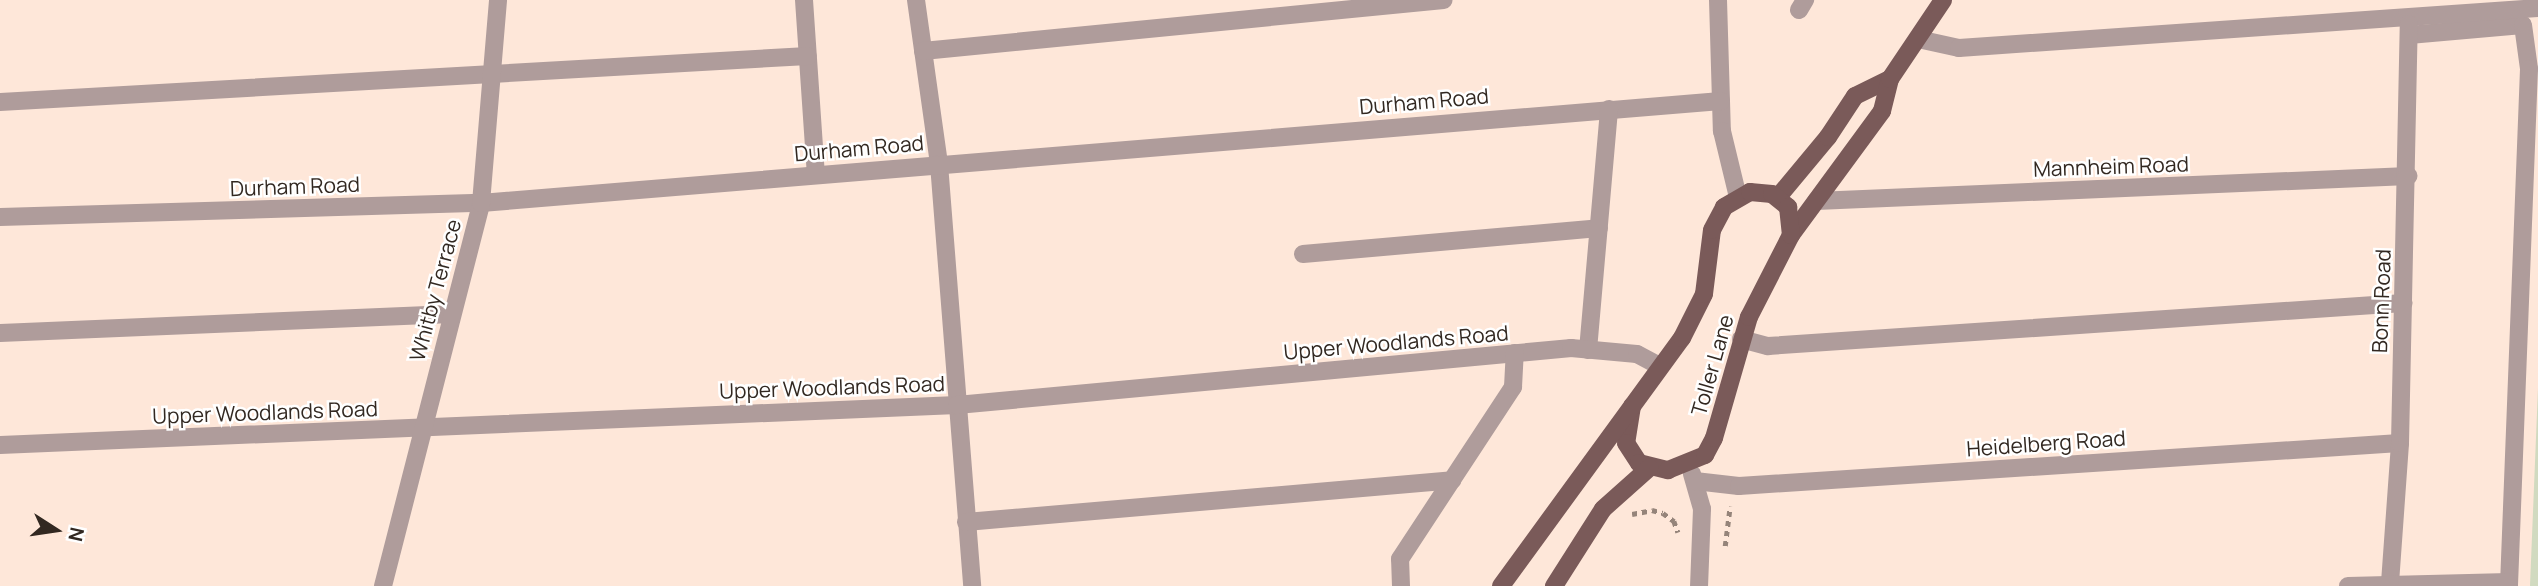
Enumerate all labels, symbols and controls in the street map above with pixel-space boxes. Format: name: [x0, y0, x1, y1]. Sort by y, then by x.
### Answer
street label: Durham Road: [1358, 83, 1490, 119]
street label: Durham Road: [793, 130, 925, 166]
street label: Mannheim Road: [2033, 151, 2189, 181]
street label: Durham Road: [230, 171, 360, 201]
street label: Whitby Terrace: [404, 216, 466, 364]
street label: Bonn Road: [2367, 248, 2395, 354]
street label: Toller Lane: [1686, 311, 1738, 419]
street label: Upper Woodlands Road: [1282, 320, 1510, 364]
street label: Upper Woodlands Road: [719, 370, 945, 404]
street label: Upper Woodlands Road: [152, 395, 378, 429]
street label: Heidelberg Road: [1966, 425, 2126, 461]
north arrow: [21, 495, 91, 565]
text: N: [62, 525, 91, 544]

